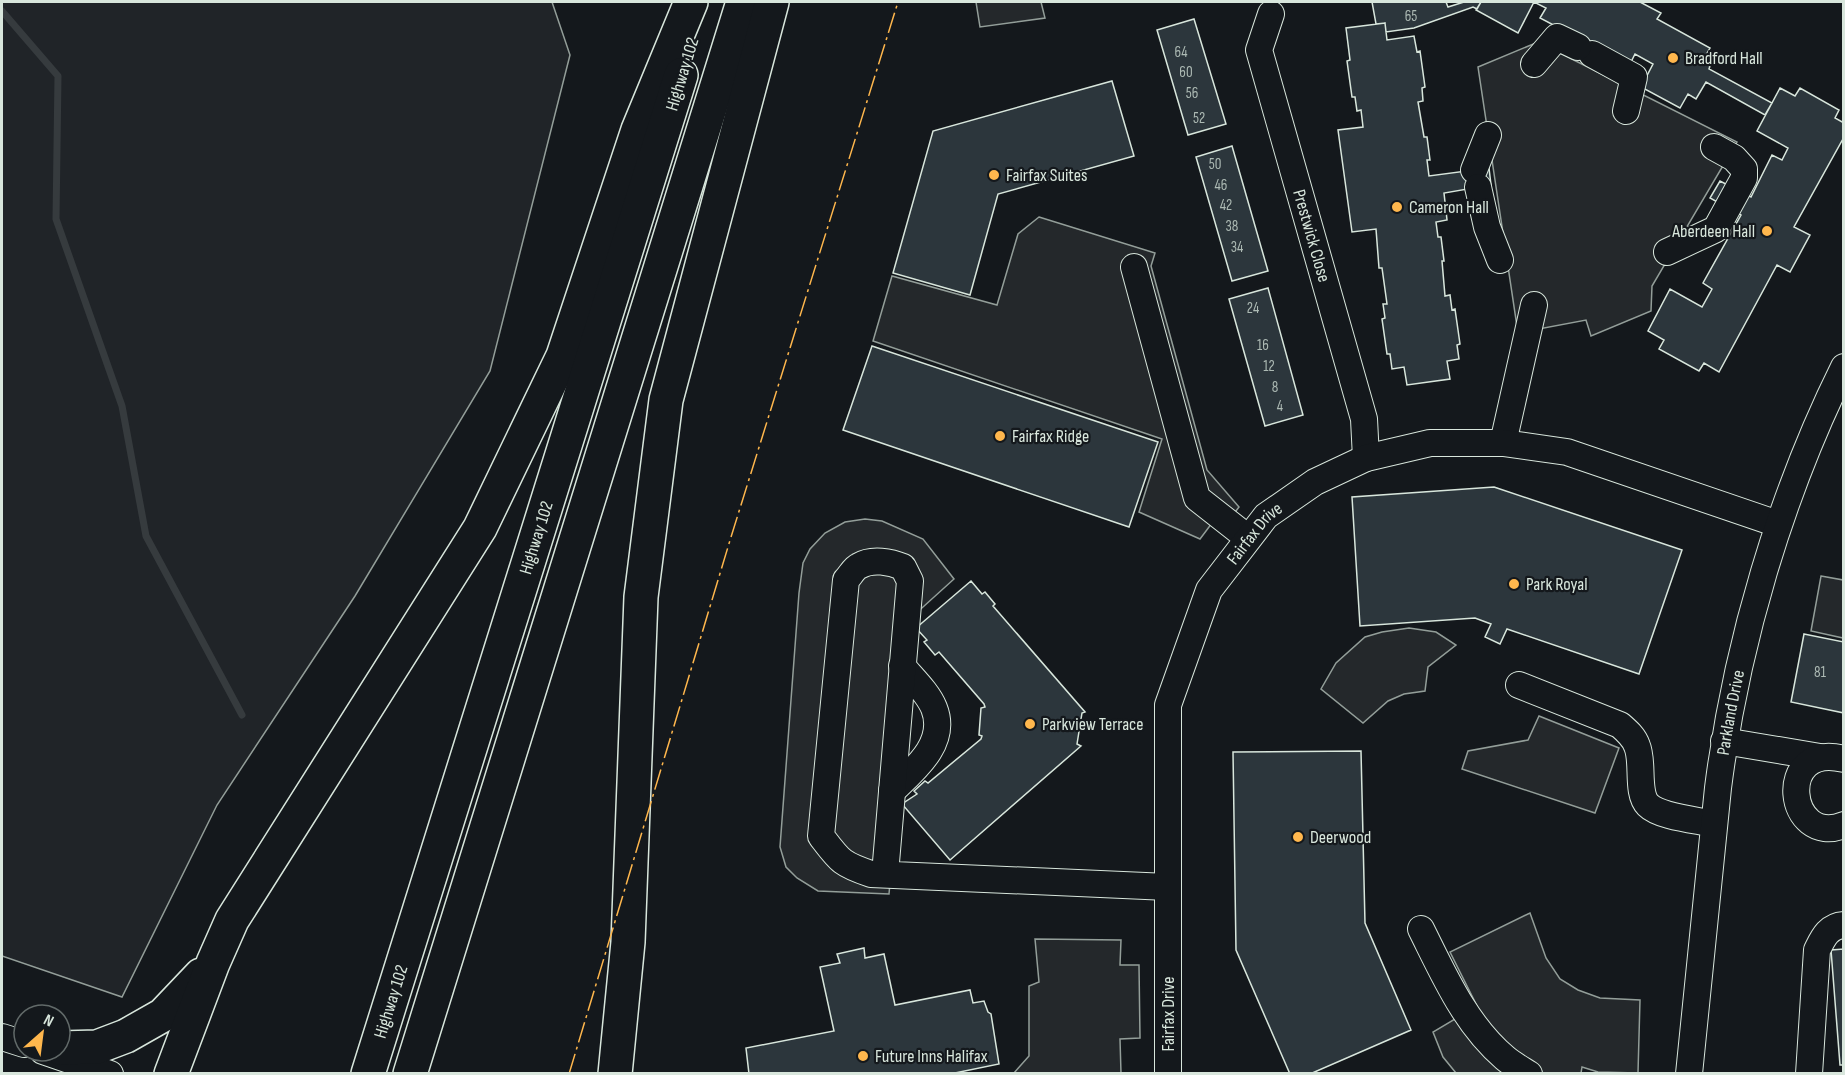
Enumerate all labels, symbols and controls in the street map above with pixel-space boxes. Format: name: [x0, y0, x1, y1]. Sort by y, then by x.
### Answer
house number: 65: [1405, 7, 1417, 26]
street label: Highway 102: [661, 35, 704, 113]
house number: 64: [1174, 43, 1188, 62]
place label: Bradford Hall: [1685, 48, 1763, 69]
marker: Bradford Hall: [1666, 51, 1680, 65]
house number: 60: [1179, 63, 1193, 82]
house number: 56: [1186, 84, 1198, 103]
house number: 52: [1193, 109, 1205, 128]
house number: 50: [1209, 155, 1221, 174]
place label: Fairfax Suites: [1006, 165, 1087, 186]
marker: Fairfax Suites: [987, 168, 1001, 182]
house number: 46: [1215, 176, 1227, 195]
street label: Prestwick Close: [1288, 187, 1335, 285]
house number: 42: [1220, 196, 1232, 215]
place label: Cameron Hall: [1409, 197, 1489, 218]
marker: Cameron Hall: [1390, 200, 1404, 214]
house number: 38: [1226, 217, 1238, 236]
place label: Aberdeen Hall: [1671, 221, 1755, 242]
marker: Aberdeen Hall: [1760, 224, 1774, 238]
house number: 34: [1231, 238, 1243, 257]
house number: 24: [1247, 299, 1259, 318]
house number: 16: [1257, 336, 1269, 355]
house number: 12: [1263, 357, 1275, 376]
house number: 8: [1272, 378, 1278, 397]
house number: 4: [1277, 397, 1283, 416]
place label: Fairfax Ridge: [1012, 426, 1089, 447]
marker: Fairfax Ridge: [993, 429, 1007, 443]
street label: Fairfax Drive: [1223, 498, 1286, 569]
street label: Highway 102: [515, 499, 558, 577]
place label: Park Royal: [1526, 574, 1588, 595]
marker: Park Royal: [1507, 577, 1521, 591]
house number: 81: [1814, 663, 1827, 682]
street label: Parkland Drive: [1713, 668, 1749, 757]
place label: Parkview Terrace: [1042, 714, 1143, 735]
marker: Parkview Terrace: [1023, 717, 1037, 731]
place label: Deerwood: [1310, 827, 1371, 848]
marker: Deerwood: [1291, 830, 1305, 844]
street label: Highway 102: [370, 962, 413, 1041]
street label: Fairfax Drive: [1158, 976, 1179, 1052]
north arrow: [12, 1003, 72, 1063]
text: N: [40, 1011, 57, 1031]
place label: Future Inns Halifax: [875, 1046, 988, 1067]
marker: Future Inns Halifax: [856, 1049, 870, 1063]

